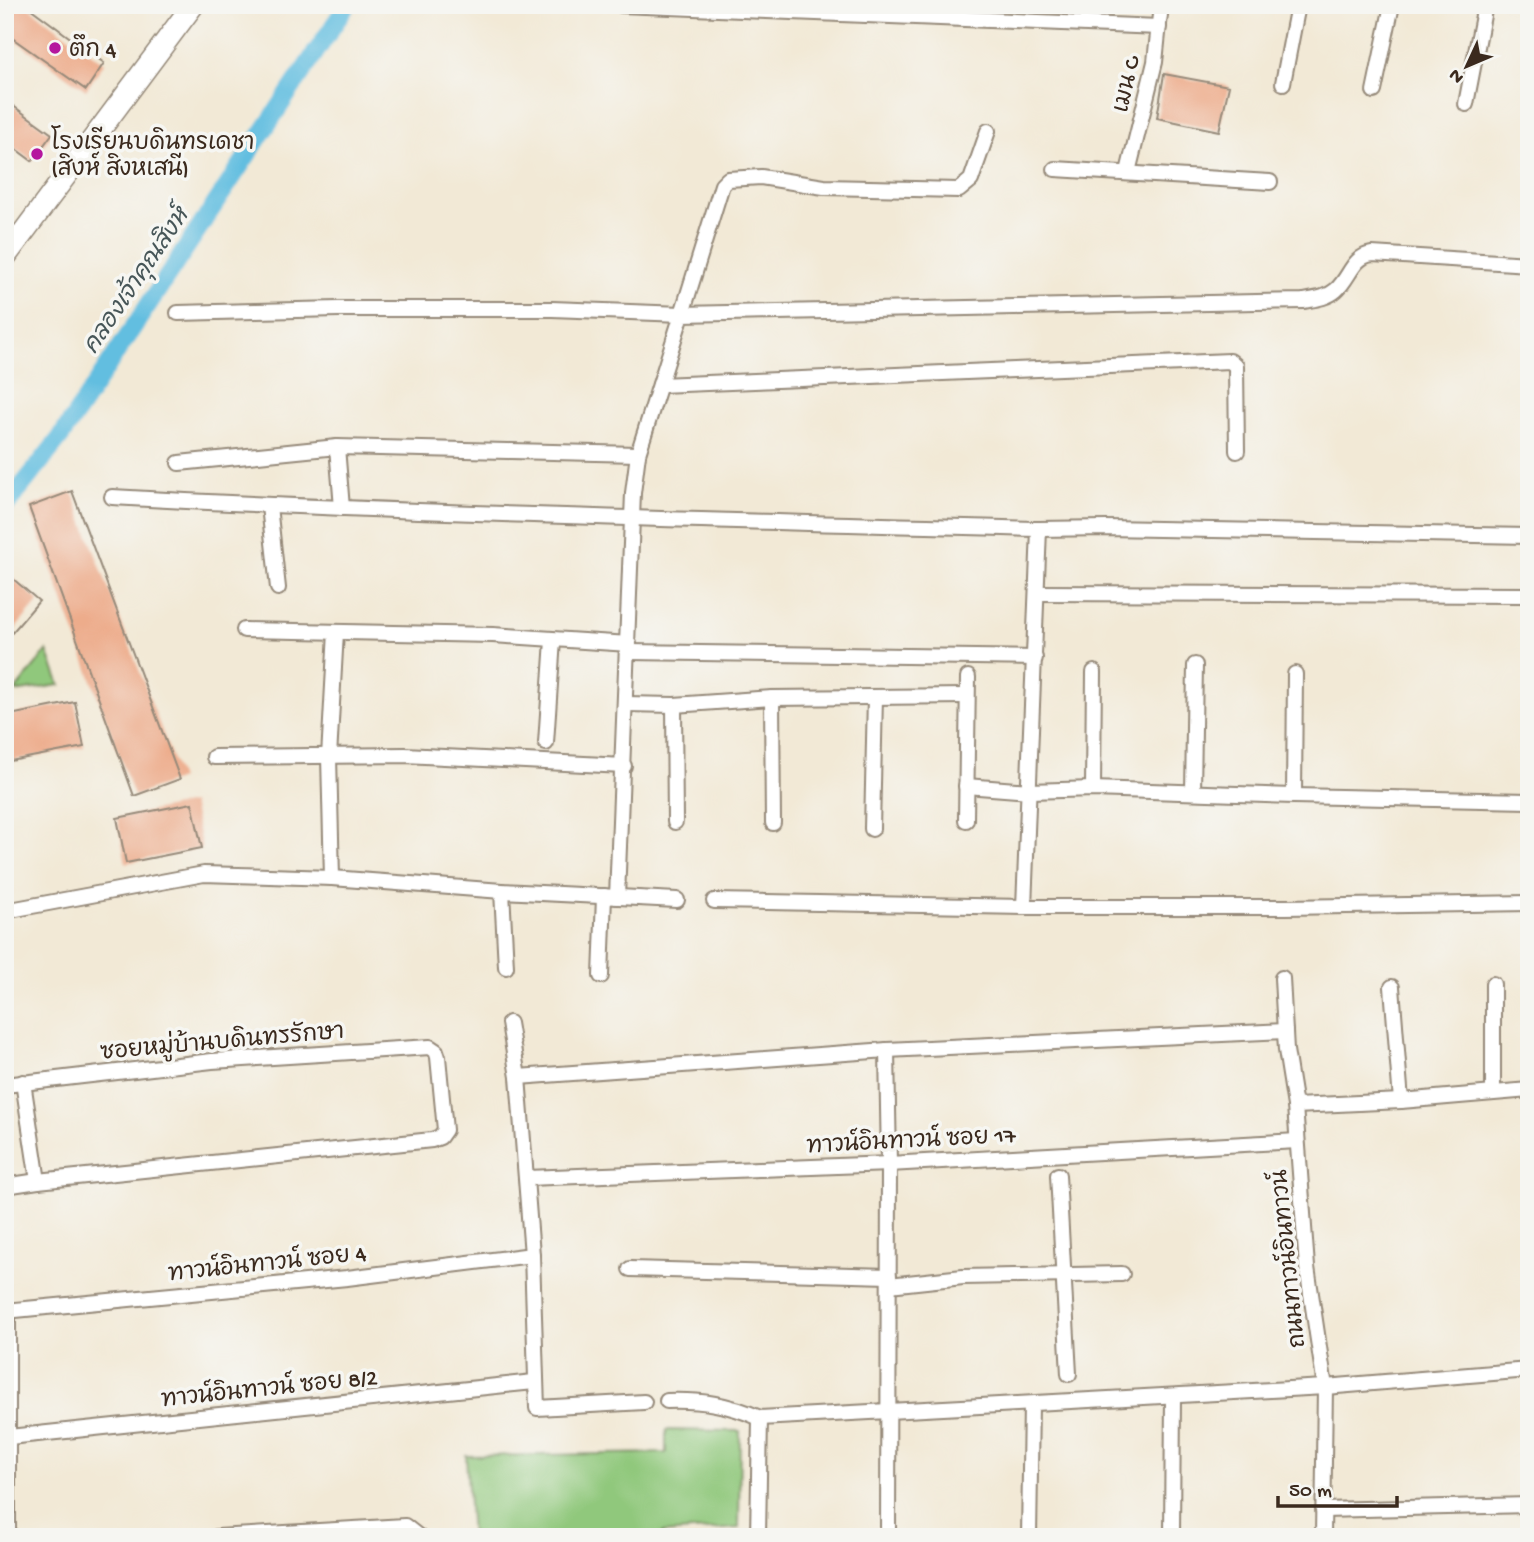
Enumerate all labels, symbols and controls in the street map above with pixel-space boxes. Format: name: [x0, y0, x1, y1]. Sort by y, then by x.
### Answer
north arrow: [1432, 32, 1502, 102]
place label: ตึก 4: [69, 34, 116, 65]
marker: ตึก 4: [47, 40, 63, 56]
street label: เมน C: [1109, 53, 1148, 115]
text: N: [1445, 63, 1470, 88]
place label: โรงเรียนบดินทรเดชา (สิงห์ สิงหเสนี): [51, 125, 255, 184]
marker: โรงเรียนบดินทรเดชา (สิงห์ สิงหเสนี): [29, 146, 45, 162]
water label: คลองเจ้าคุณสิงห์: [74, 197, 200, 360]
street label: ซอยหมู่บ้านบดินทรรักษา: [99, 1014, 345, 1069]
street label: ทาวน์อินทาวน์ ซอย 17: [806, 1117, 1017, 1161]
street label: ถนนทาวน์อินทาวน์: [1262, 1168, 1313, 1350]
street label: ทาวน์อินทาวน์ ซอย 4: [166, 1236, 368, 1289]
street label: ทาวน์อินทาวน์ ซอย 8/2: [159, 1360, 379, 1415]
scale bar: [1278, 1465, 1398, 1509]
text: 50 m: [1289, 1480, 1332, 1505]

